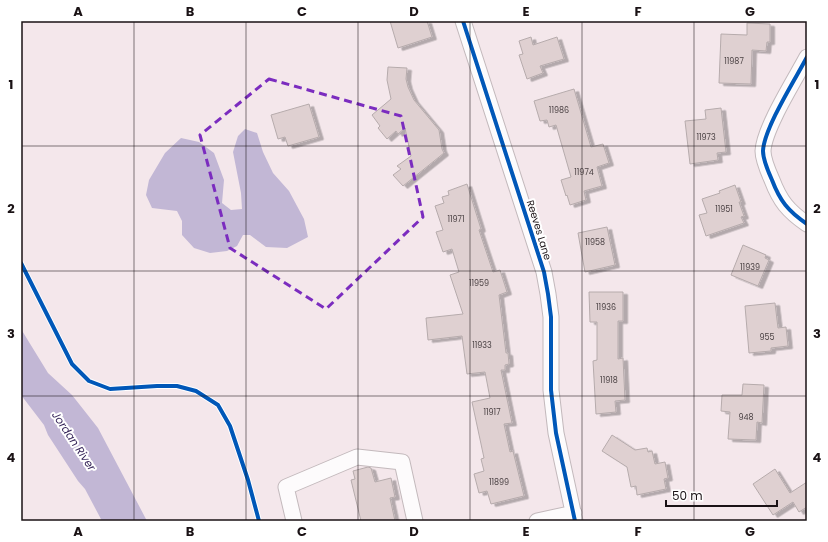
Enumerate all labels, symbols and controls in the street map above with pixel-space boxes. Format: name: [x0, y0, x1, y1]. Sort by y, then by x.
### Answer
text: A: [73, 2, 83, 21]
text: B: [186, 2, 195, 21]
text: C: [297, 2, 307, 21]
text: D: [409, 2, 419, 21]
text: E: [522, 2, 530, 21]
text: F: [634, 2, 642, 21]
text: G: [745, 2, 755, 21]
house number: 11987: [724, 56, 744, 67]
text: 1: [9, 75, 13, 94]
text: 1: [815, 75, 819, 94]
house number: 11986: [549, 105, 569, 116]
house number: 11973: [696, 132, 716, 143]
house number: 11974: [574, 167, 594, 178]
street label: Reeves Lane: [523, 198, 555, 262]
text: 2: [7, 199, 15, 218]
text: 2: [813, 199, 821, 218]
house number: 11951: [715, 204, 733, 215]
house number: 11971: [447, 214, 465, 225]
house number: 11958: [585, 237, 605, 248]
house number: 11939: [740, 262, 760, 273]
house number: 11959: [469, 278, 489, 289]
house number: 11936: [596, 302, 616, 313]
text: 3: [7, 324, 15, 343]
text: 3: [813, 324, 821, 343]
house number: 955: [759, 332, 775, 343]
house number: 11933: [472, 340, 492, 351]
house number: 11918: [600, 375, 618, 386]
house number: 11917: [483, 407, 501, 418]
water label: Jordan River: [48, 408, 100, 475]
house number: 948: [738, 412, 754, 423]
text: 4: [7, 448, 16, 467]
text: 4: [813, 448, 822, 467]
house number: 11899: [489, 477, 509, 488]
scale bar: [666, 482, 777, 508]
text: 50 m: [672, 487, 703, 504]
text: A: [73, 522, 83, 541]
text: B: [186, 522, 195, 541]
text: C: [297, 522, 307, 541]
text: D: [409, 522, 419, 541]
text: E: [522, 522, 530, 541]
text: F: [634, 522, 642, 541]
text: G: [745, 522, 755, 541]

